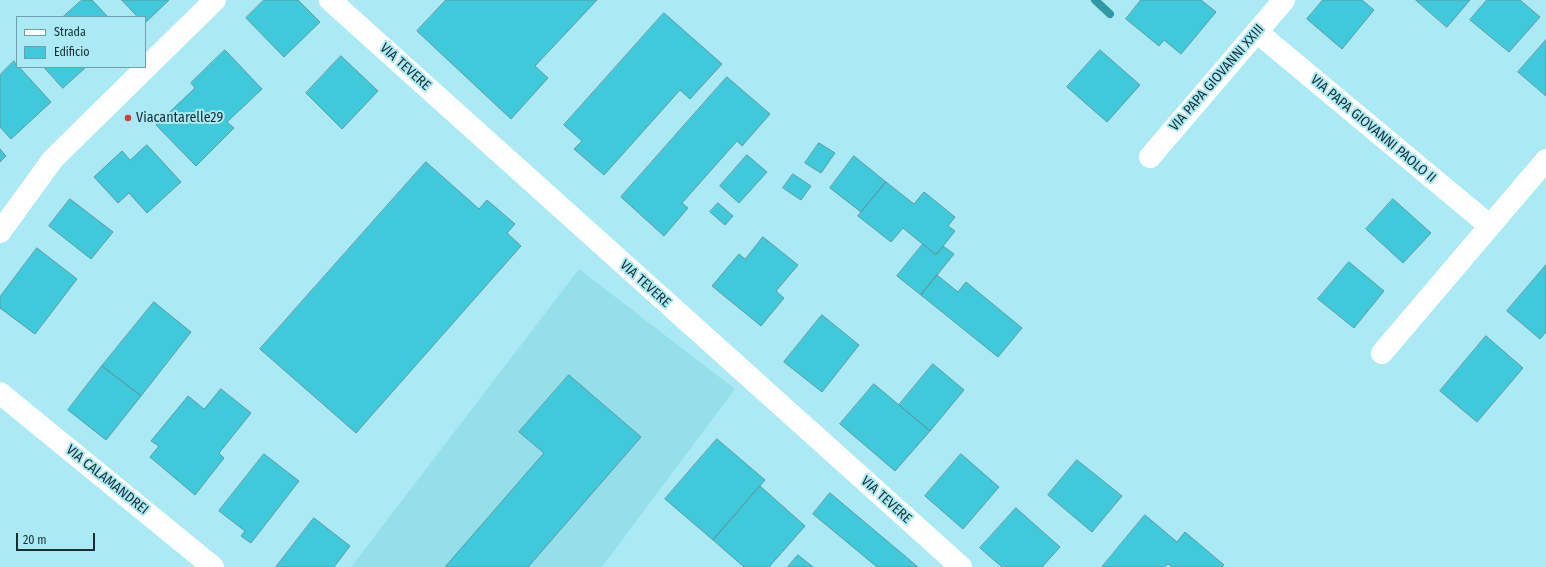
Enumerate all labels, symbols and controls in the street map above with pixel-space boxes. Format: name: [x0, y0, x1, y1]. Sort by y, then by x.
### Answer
legend: [16, 16, 146, 68]
street label: VIA PAPA GIOVANNI XXIII: [1166, 21, 1268, 135]
text: Strada: [54, 25, 86, 39]
street label: VIA TEVERE: [376, 40, 434, 94]
text: Edificio: [54, 45, 90, 59]
street label: VIA PAPA GIOVANNI PAOLO II: [1307, 72, 1439, 186]
place label: Viacantarelle29: [136, 110, 223, 126]
marker: Viacantarelle29: [123, 113, 133, 123]
street label: VIA TEVERE: [616, 257, 674, 311]
street label: VIA CALAMANDREI: [62, 442, 152, 518]
street label: VIA TEVERE: [857, 473, 915, 527]
scale bar: [18, 525, 97, 551]
text: 20 m: [23, 533, 47, 547]

